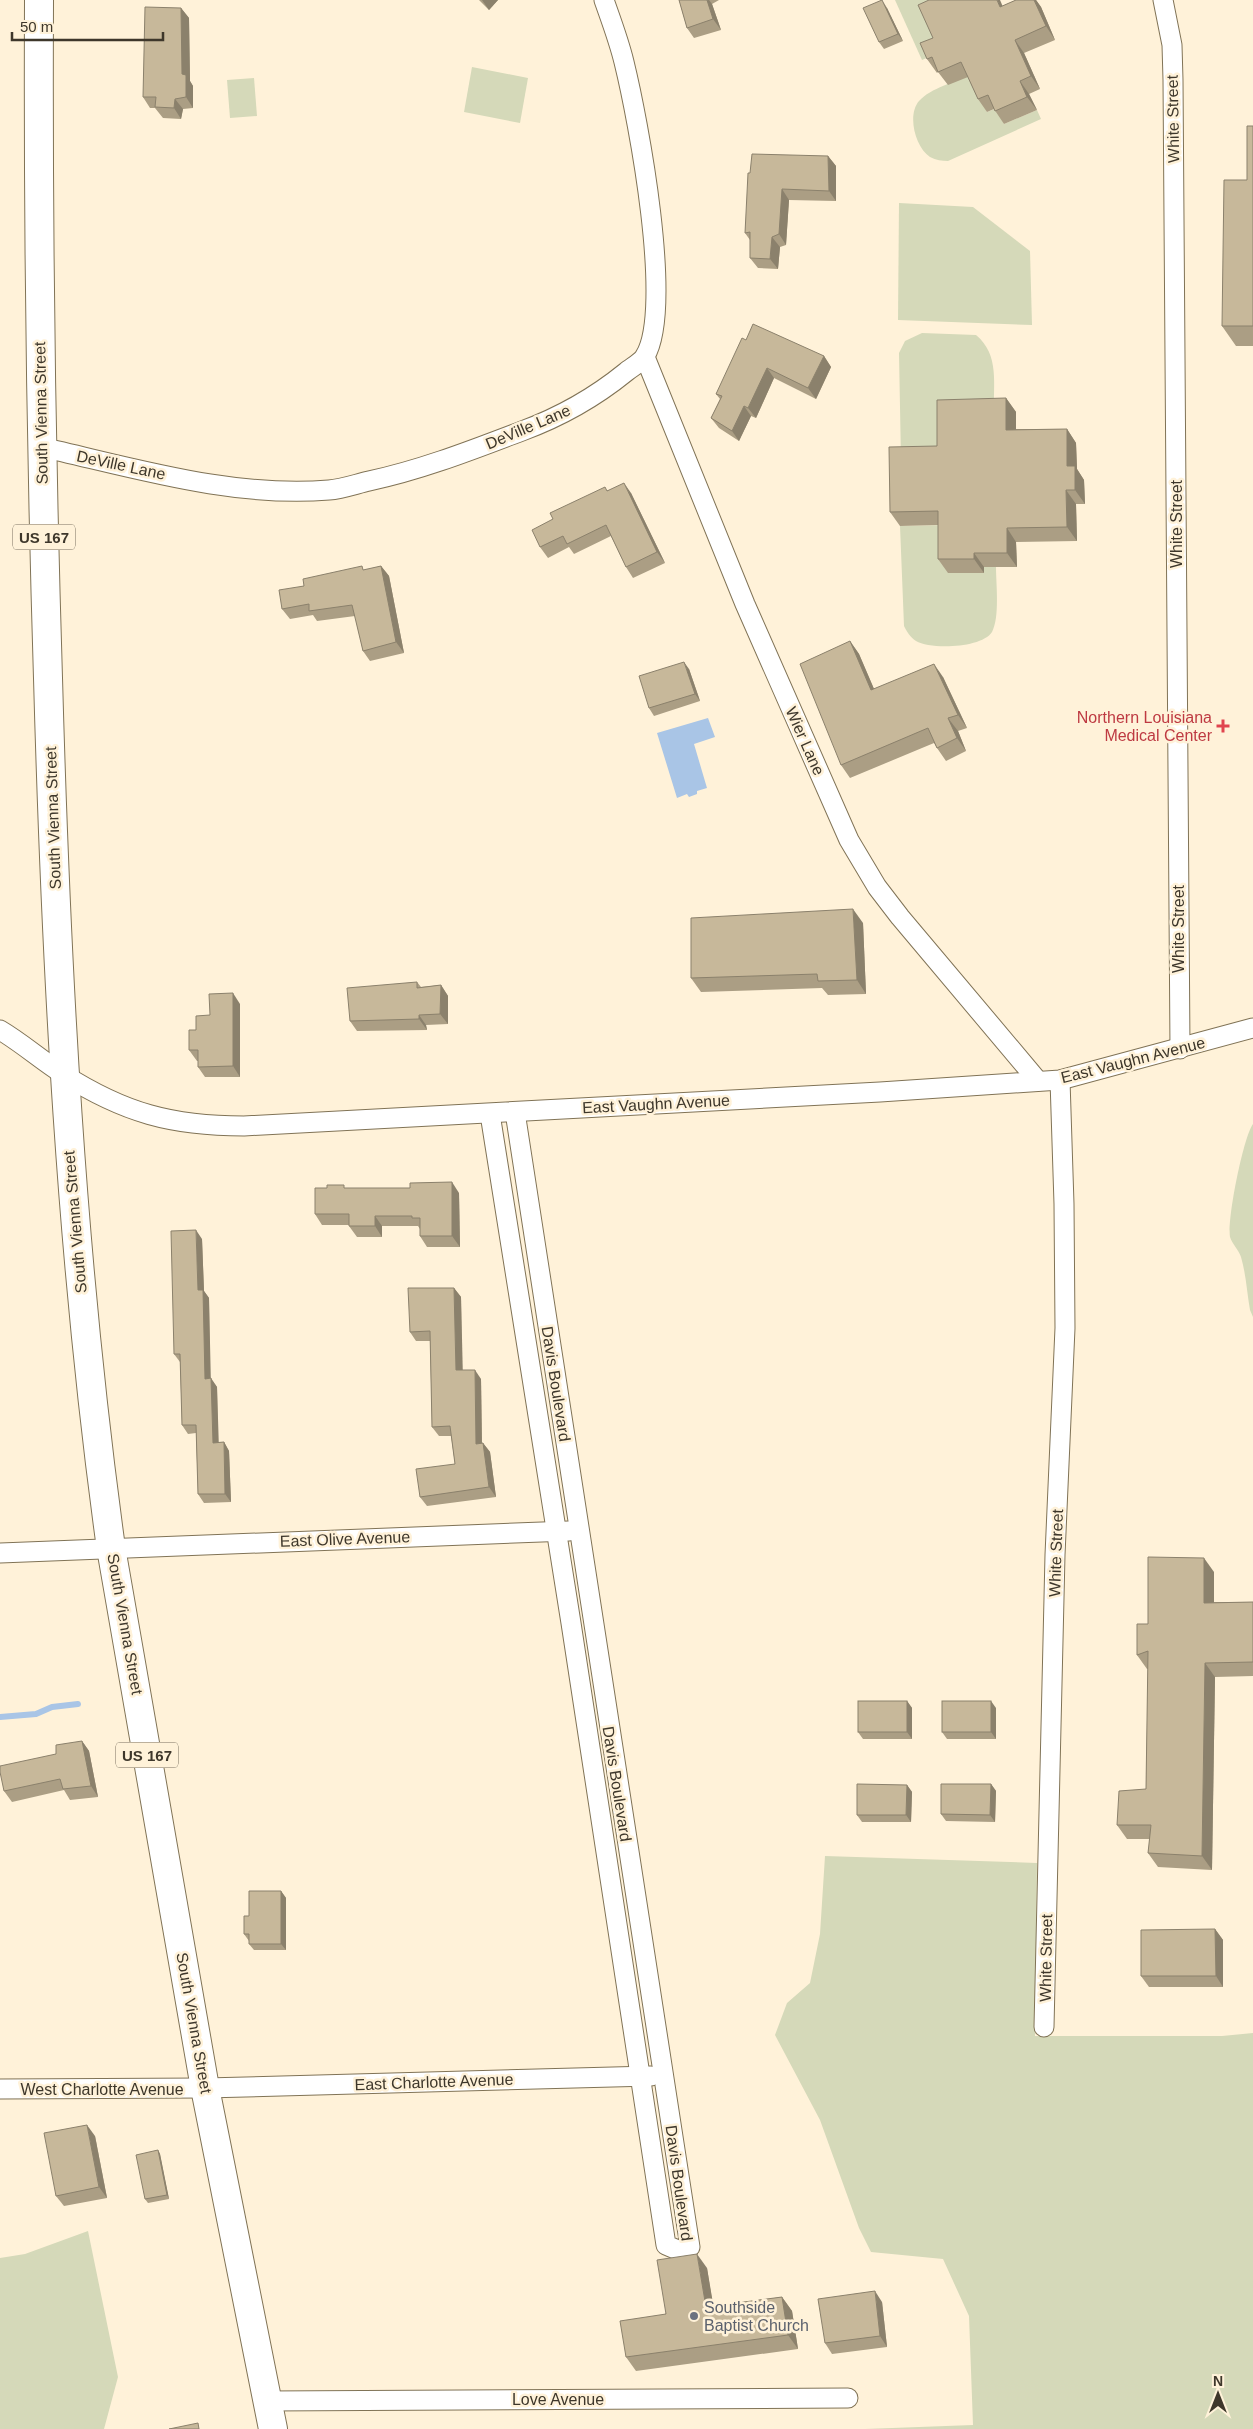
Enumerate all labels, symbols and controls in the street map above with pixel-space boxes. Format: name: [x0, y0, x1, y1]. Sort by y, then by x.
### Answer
scale bar: [12, 10, 164, 42]
text: 50 m: [20, 18, 53, 35]
street label: White Street: [1164, 74, 1182, 163]
street label: South Vienna Street: [31, 341, 51, 485]
street label: DeVille Lane: [483, 401, 573, 452]
street label: DeVille Lane: [75, 447, 167, 483]
street label: White Street: [1168, 479, 1185, 568]
road number: US 167: [13, 524, 75, 550]
street label: Wier Lane: [782, 704, 828, 778]
place label: Northern Louisiana Medical Center: [1077, 709, 1213, 744]
marker: Northern Louisiana Medical Center: [1216, 719, 1230, 733]
street label: South Vienna Street: [42, 746, 64, 890]
street label: White Street: [1170, 884, 1187, 973]
street label: East Vaughn Avenue: [1059, 1034, 1207, 1086]
street label: East Vaughn Avenue: [582, 1092, 730, 1116]
street label: South Vienna Street: [60, 1150, 90, 1294]
street label: Davis Boulevard: [538, 1325, 574, 1443]
street label: White Street: [1046, 1508, 1066, 1597]
street label: East Olive Avenue: [280, 1528, 411, 1550]
street label: South Vienna Street: [104, 1552, 146, 1696]
street label: Davis Boulevard: [599, 1725, 635, 1843]
road number: US 167: [116, 1742, 178, 1768]
street label: White Street: [1037, 1913, 1055, 2002]
street label: South Vienna Street: [173, 1951, 215, 2095]
street label: East Charlotte Avenue: [354, 2071, 514, 2093]
street label: West Charlotte Avenue: [20, 2081, 184, 2098]
street label: Davis Boulevard: [662, 2124, 696, 2242]
place label: Southside Baptist Church: [704, 2299, 809, 2334]
marker: Southside Baptist Church: [688, 2310, 700, 2322]
north arrow: [1193, 2369, 1243, 2419]
text: N: [1213, 2373, 1223, 2389]
street label: Love Avenue: [512, 2391, 604, 2408]

